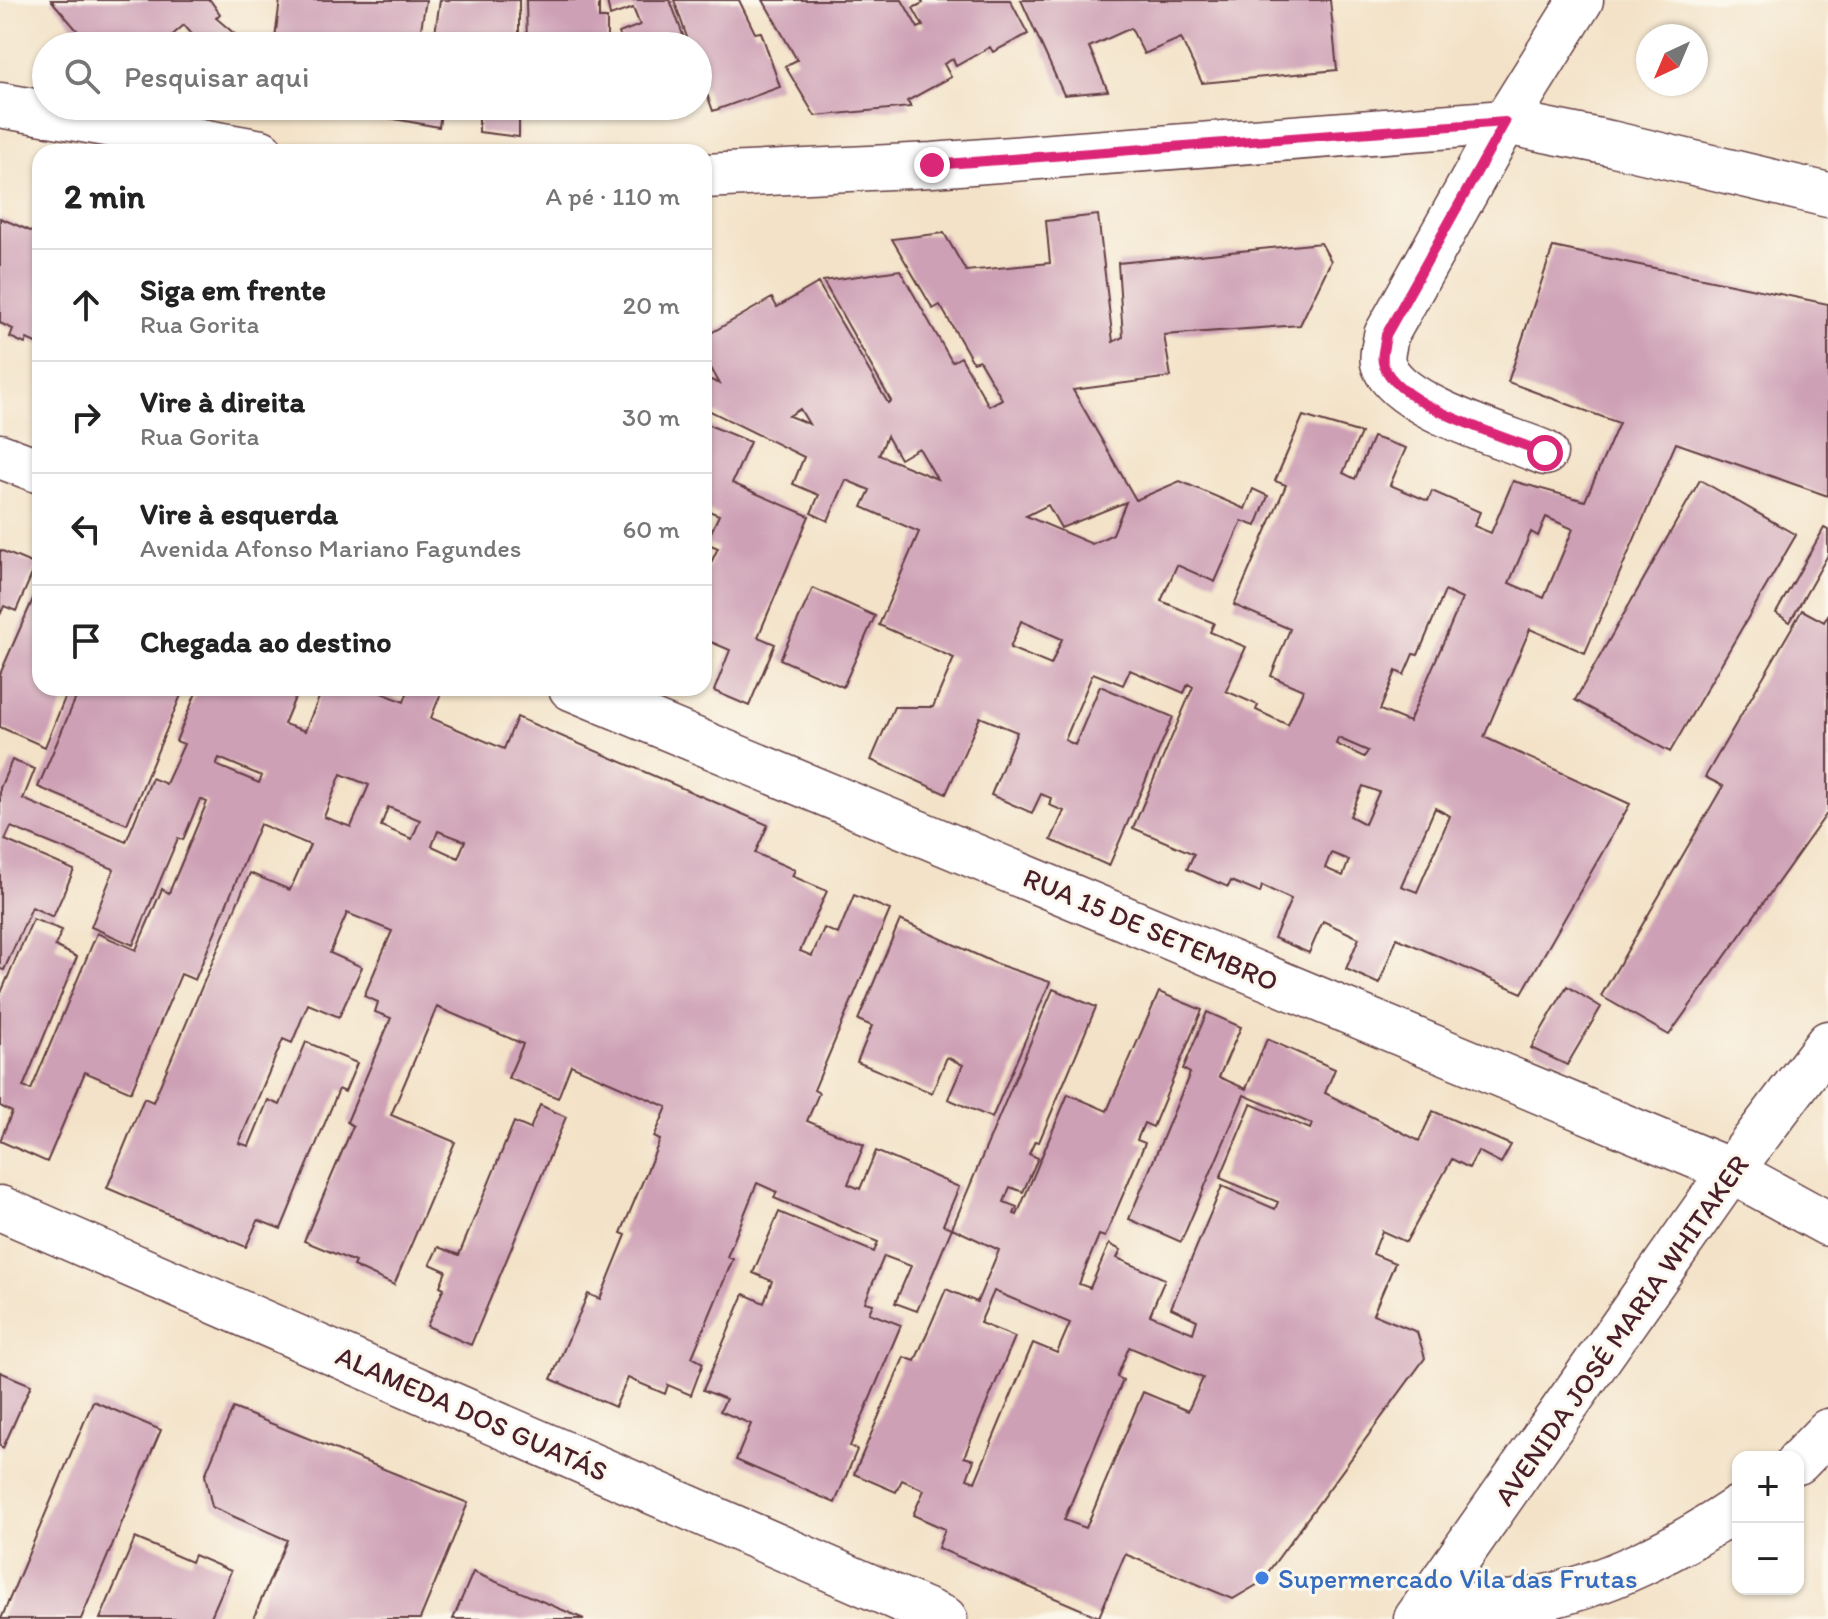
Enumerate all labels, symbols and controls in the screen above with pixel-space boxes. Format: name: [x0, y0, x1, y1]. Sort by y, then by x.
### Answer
north arrow: [1636, 24, 1708, 96]
search box: [32, 32, 712, 120]
icon: search: [60, 54, 104, 98]
text: Pesquisar aqui: [124, 58, 309, 95]
route end: [914, 147, 950, 183]
text: 2 min: [64, 176, 145, 217]
text: A pé · 110 m: [546, 180, 680, 212]
text: Siga em frente: [140, 271, 326, 308]
icon: ahead: [64, 283, 108, 327]
text: 20 m: [623, 289, 680, 321]
text: Rua Gorita: [140, 308, 259, 340]
text: Vire à direita: [140, 383, 305, 420]
icon: right: [64, 395, 108, 439]
text: 30 m: [622, 401, 680, 433]
text: Rua Gorita: [140, 420, 259, 452]
route start: [1527, 435, 1563, 471]
text: Vire à esquerda: [140, 495, 338, 532]
icon: left: [64, 507, 108, 551]
text: 60 m: [623, 513, 680, 545]
text: Avenida Afonso Mariano Fagundes: [140, 532, 522, 564]
icon: arrive: [64, 619, 108, 663]
text: Chegada ao destino: [140, 623, 392, 660]
street label: RUA 15 DE SETEMBRO: [1018, 860, 1284, 998]
street label: AVENIDA JOSÉ MARIA WHITAKER: [1487, 1148, 1755, 1512]
street label: ALAMEDA DOS GUATÁS: [331, 1338, 613, 1488]
map controls: [1732, 1451, 1804, 1595]
button: +: [1732, 1451, 1804, 1523]
button: −: [1732, 1523, 1804, 1595]
place label: Supermercado Vila das Frutas: [1278, 1561, 1638, 1595]
marker: Supermercado Vila das Frutas: [1253, 1569, 1271, 1587]

